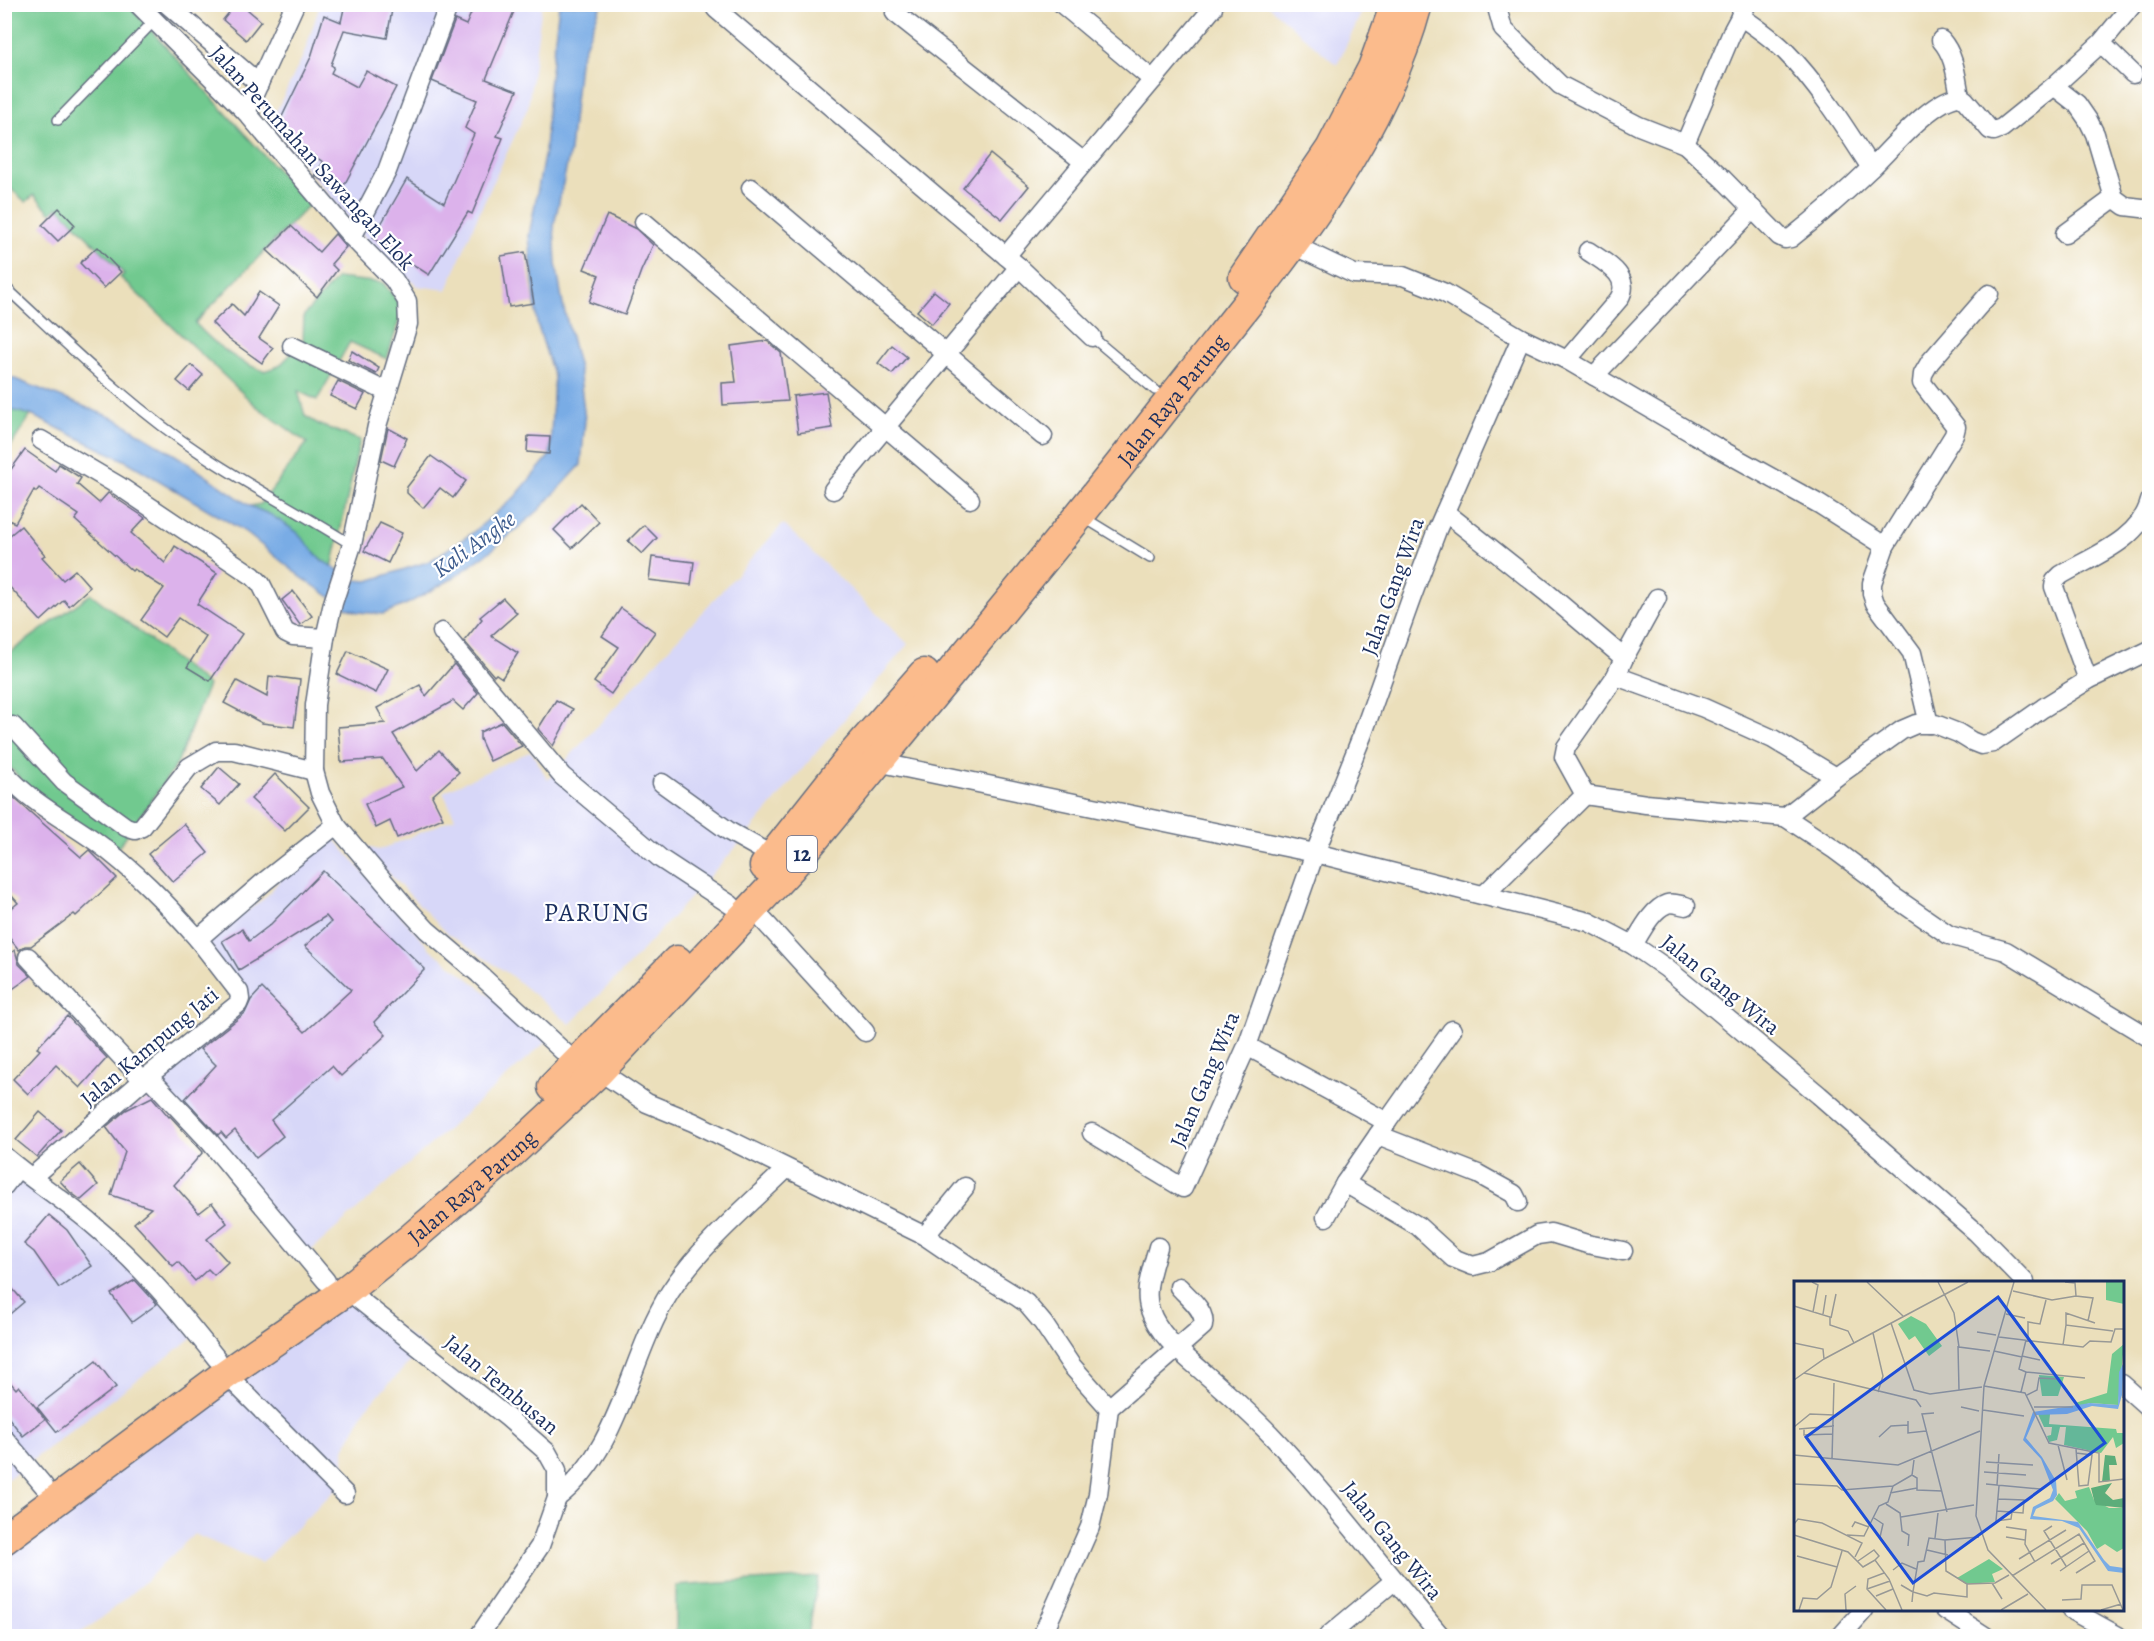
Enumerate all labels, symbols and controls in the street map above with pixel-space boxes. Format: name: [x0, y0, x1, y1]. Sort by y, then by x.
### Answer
street label: Jalan Perumahan Sawangan Elok: [203, 39, 422, 277]
street label: Jalan Raya Parung: [1111, 328, 1234, 473]
water label: Kali Angke: [426, 503, 522, 585]
street label: Jalan Gang Wira: [1354, 512, 1432, 660]
road number: 12: [787, 836, 817, 872]
district label: PARUNG: [544, 895, 650, 930]
street label: Jalan Gang Wira: [1654, 927, 1787, 1043]
street label: Jalan Kampung Jati: [74, 980, 225, 1114]
street label: Jalan Gang Wira: [1163, 1006, 1247, 1152]
street label: Jalan Raya Parung: [401, 1123, 543, 1251]
inset map: [1794, 1281, 2124, 1611]
street label: Jalan Tembusan: [437, 1328, 565, 1442]
street label: Jalan Gang Wira: [1335, 1475, 1450, 1607]

